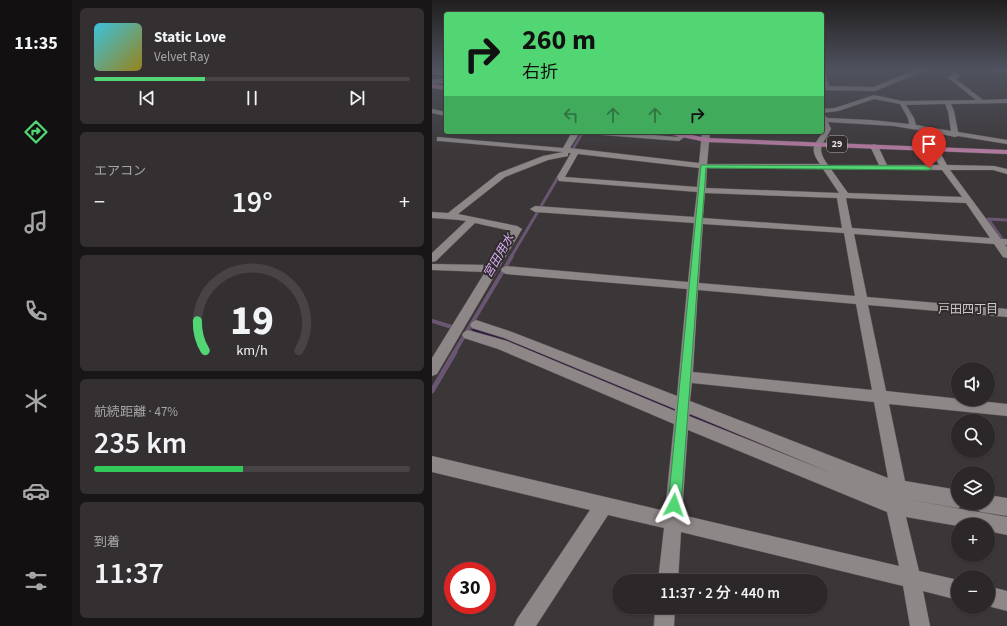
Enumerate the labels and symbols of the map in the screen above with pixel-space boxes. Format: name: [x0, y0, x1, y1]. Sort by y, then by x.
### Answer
pin: [912, 127, 946, 168]
road number: 29: [827, 136, 847, 152]
water label: 宮田用水: [480, 229, 519, 281]
district label: 戸田四丁目: [938, 301, 998, 318]
position arrow: [653, 484, 695, 526]
speed limit sign: 30: [444, 562, 496, 614]

